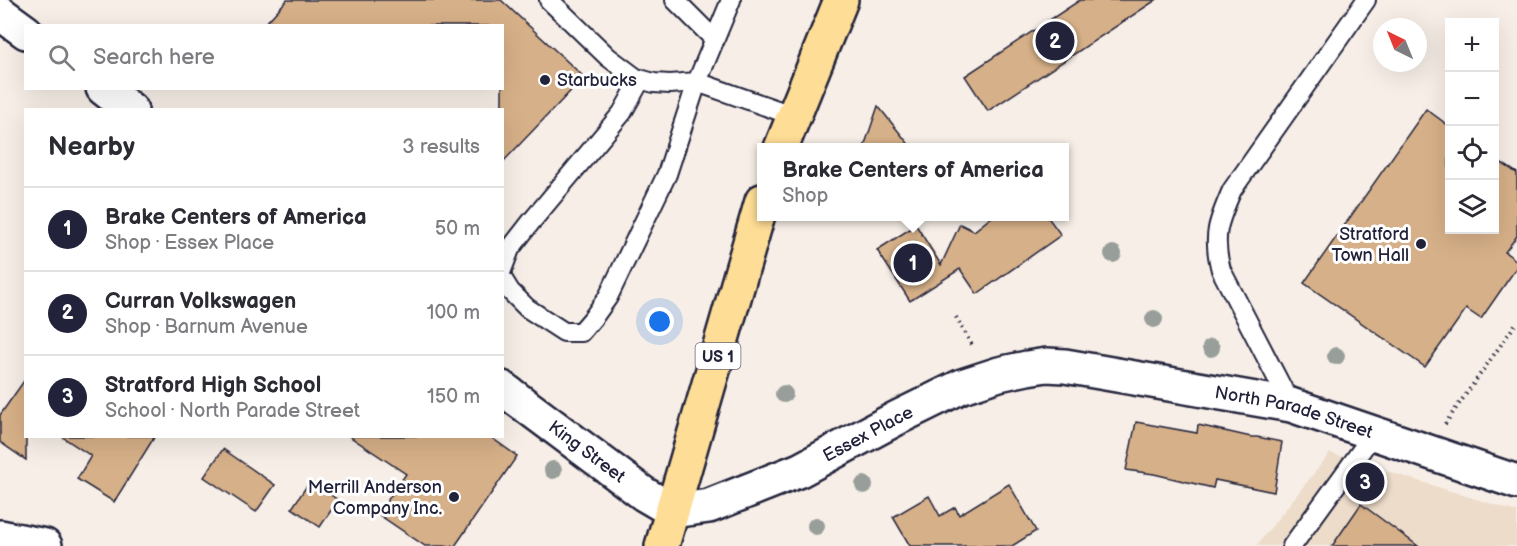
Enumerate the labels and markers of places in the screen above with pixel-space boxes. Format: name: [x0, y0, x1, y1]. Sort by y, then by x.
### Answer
pin: 2: [1036, 18, 1074, 63]
place label: Starbucks: [557, 70, 637, 91]
marker: Starbucks: [538, 73, 552, 87]
place label: Stratford Town Hall: [1331, 224, 1409, 266]
marker: Stratford Town Hall: [1414, 237, 1428, 251]
pin: 1: [894, 240, 932, 286]
pin: 3: [1346, 460, 1384, 504]
place label: Merrill Anderson Company Inc.: [308, 477, 442, 519]
marker: Merrill Anderson Company Inc.: [447, 490, 461, 504]

